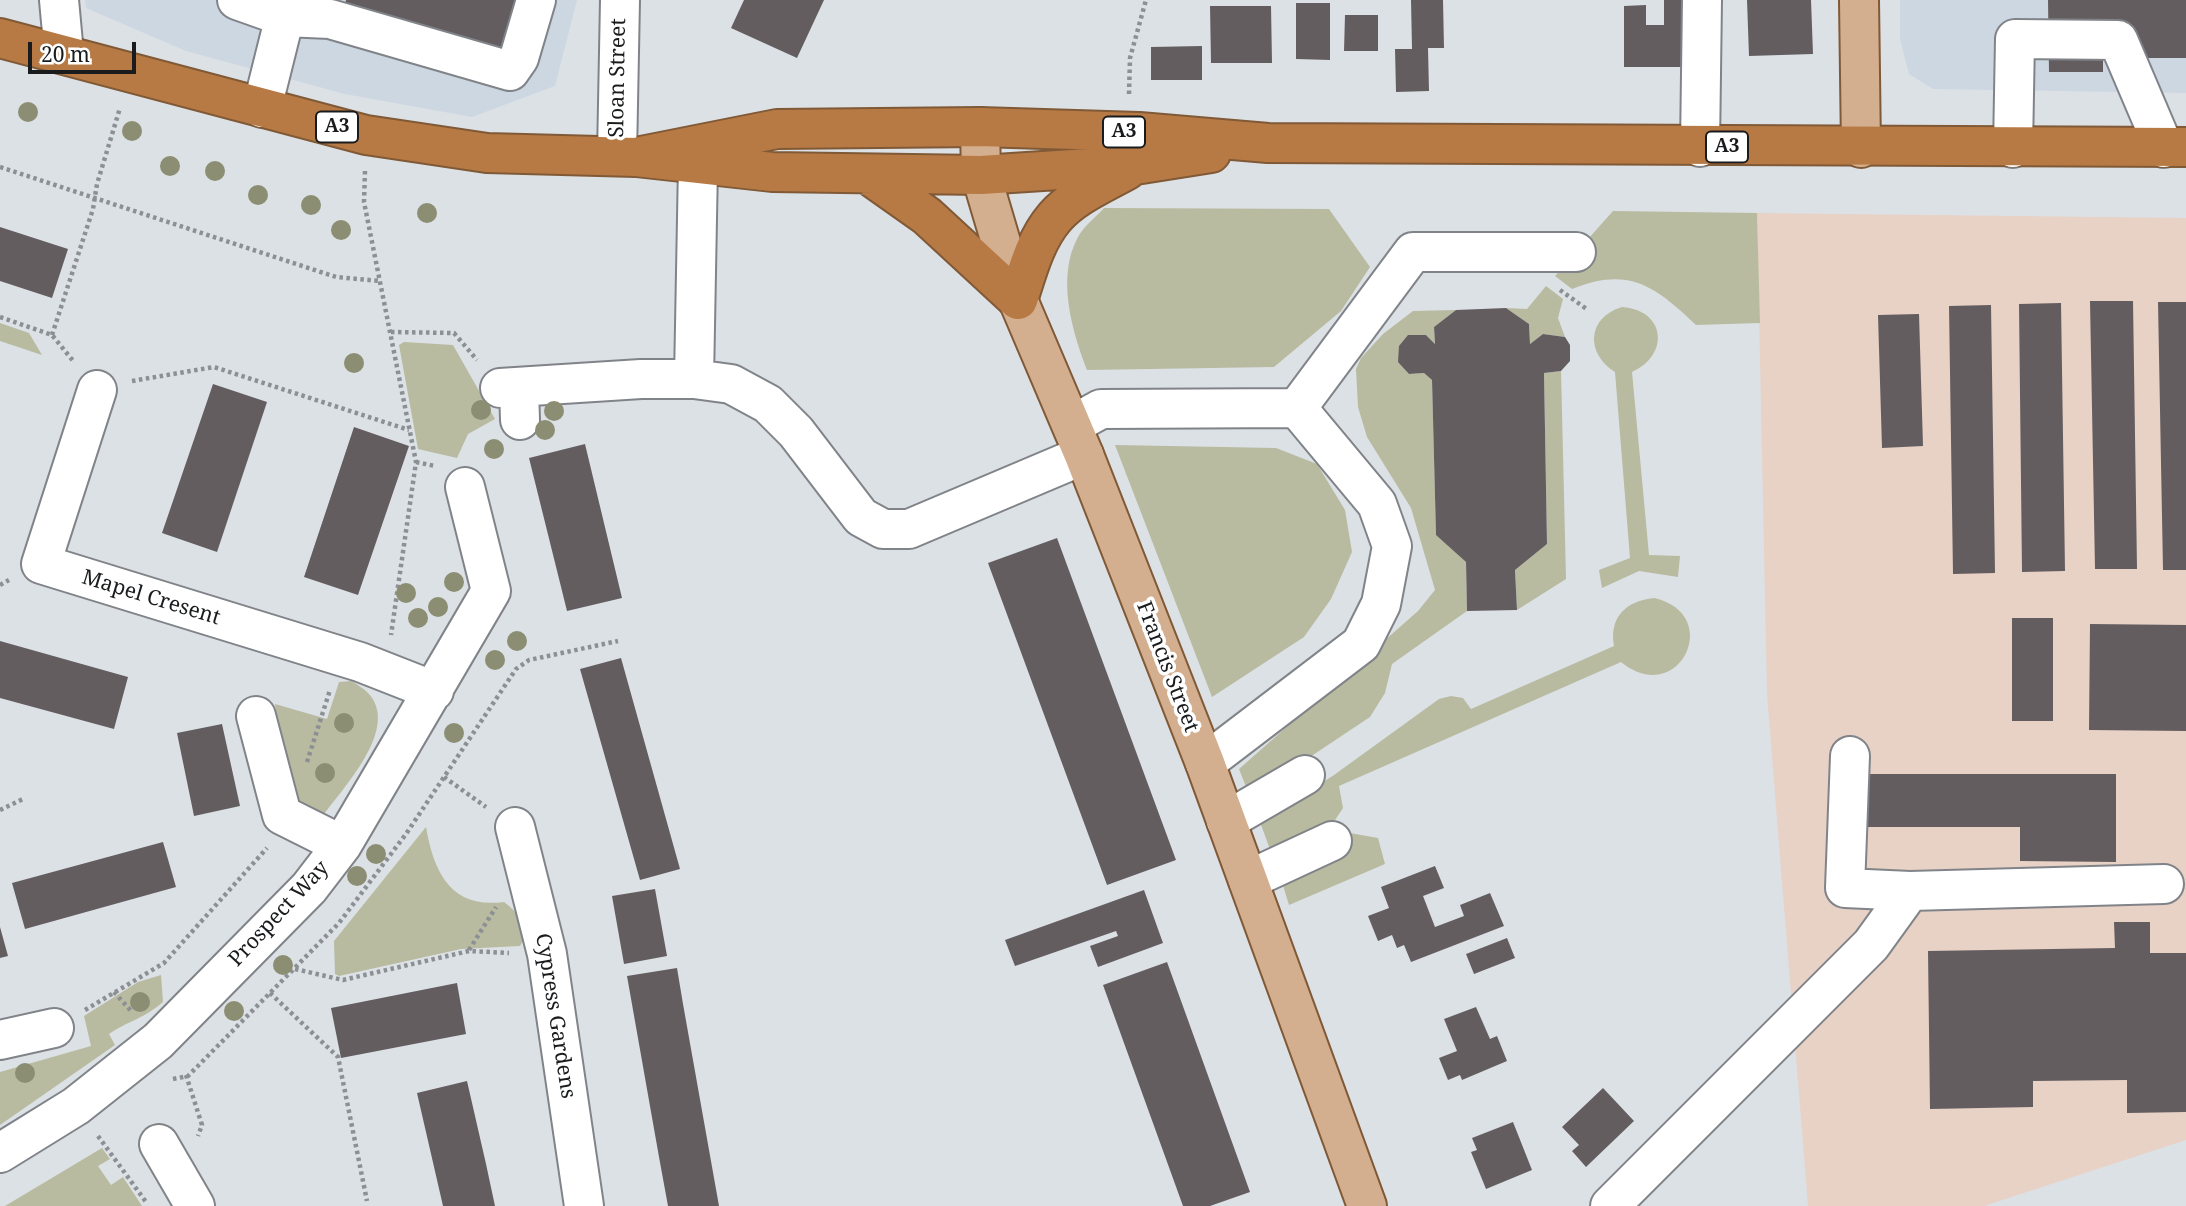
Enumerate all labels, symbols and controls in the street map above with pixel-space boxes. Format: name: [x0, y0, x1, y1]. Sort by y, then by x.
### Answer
street label: Sloan Street: [604, 18, 632, 138]
scale bar: [32, 28, 140, 72]
text: 20 m: [41, 40, 90, 68]
road number: A3: [316, 111, 358, 142]
road number: A3: [1103, 116, 1145, 148]
road number: A3: [1706, 132, 1748, 162]
street label: Mapel Cresent: [79, 565, 223, 631]
street label: Francis Street: [1131, 598, 1203, 736]
street label: Prospect Way: [224, 856, 334, 972]
street label: Cypress Gardens: [529, 932, 581, 1100]

